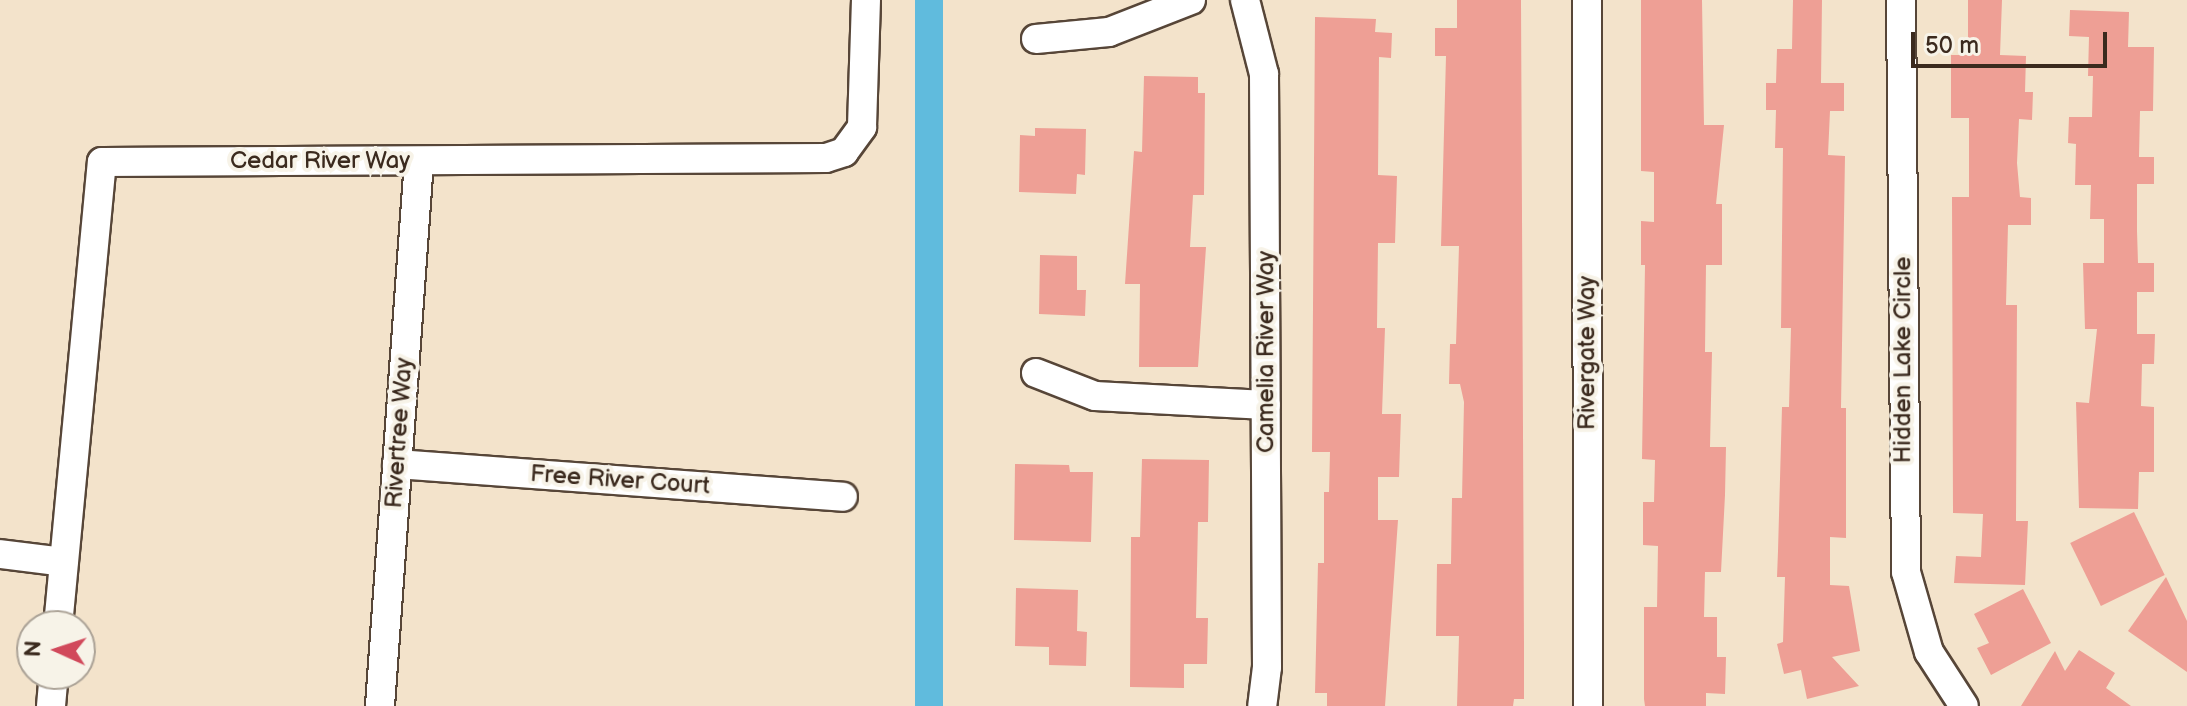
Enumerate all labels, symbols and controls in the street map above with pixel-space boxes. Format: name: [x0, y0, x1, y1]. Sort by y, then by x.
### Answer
scale bar: [1915, 16, 2111, 66]
text: 50 m: [1925, 31, 1979, 60]
street label: Cedar River Way: [229, 147, 411, 175]
street label: Camelia River Way: [1252, 250, 1280, 454]
street label: Hidden Lake Circle: [1889, 257, 1917, 463]
street label: Rivergate Way: [1573, 275, 1601, 431]
street label: Rivertree Way: [379, 356, 419, 510]
street label: Free River Court: [529, 459, 711, 501]
north arrow: [16, 610, 96, 690]
text: N: [20, 640, 47, 658]

